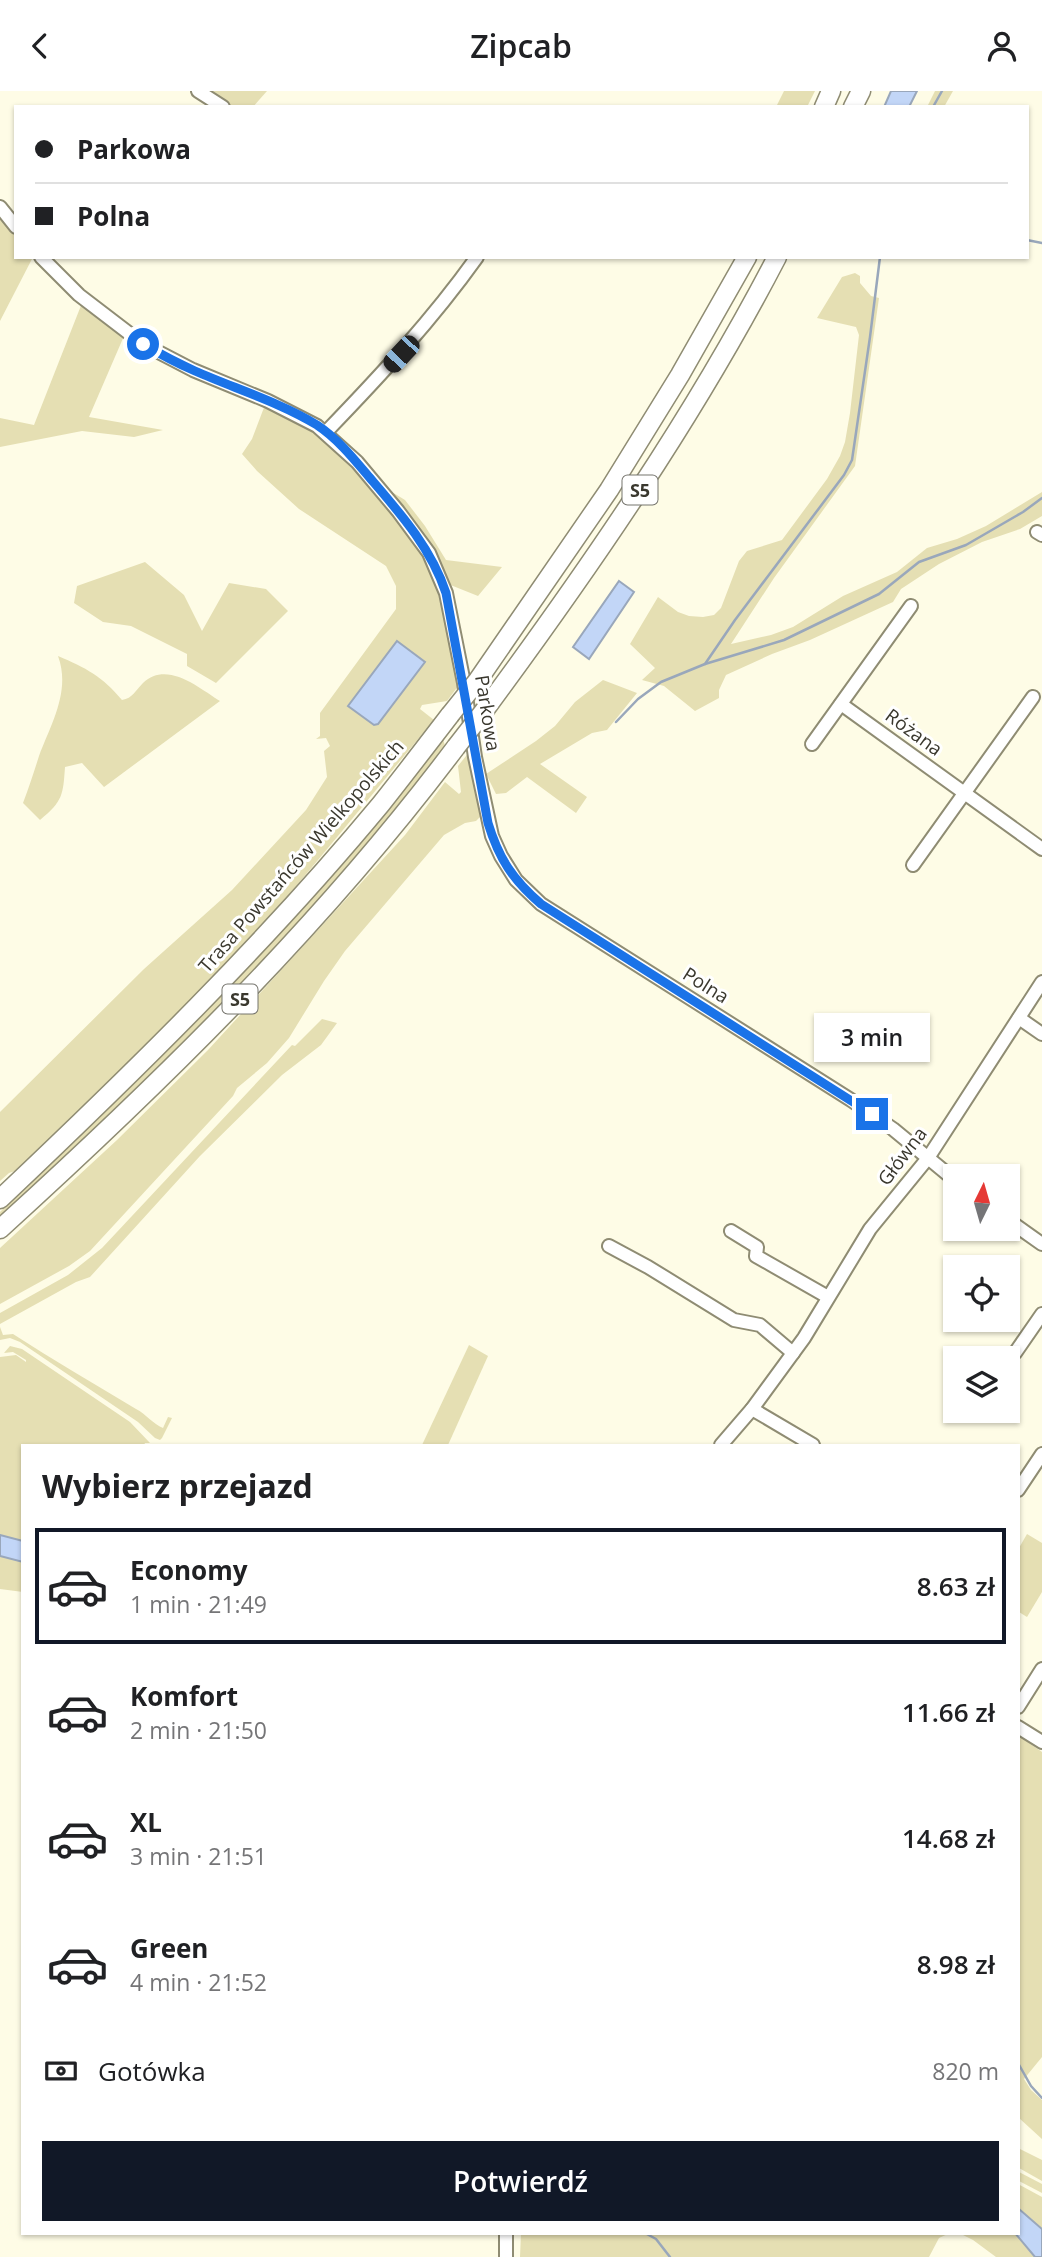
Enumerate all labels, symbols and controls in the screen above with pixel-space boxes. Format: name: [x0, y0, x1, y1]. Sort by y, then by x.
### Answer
text: Zipcab: [470, 24, 572, 67]
icon: back: [21, 27, 59, 65]
icon: person: [983, 27, 1021, 65]
text: Parkowa: [77, 131, 191, 167]
text: Polna: [77, 198, 150, 234]
route start: [127, 328, 159, 360]
car: [379, 331, 424, 377]
road number: S5: [622, 475, 658, 505]
street label: Parkowa: [469, 673, 507, 753]
street label: Różana: [880, 702, 948, 762]
street label: Trasa Powstańców Wielkopolskich: [193, 734, 409, 978]
street label: Polna: [678, 961, 734, 1009]
road number: S5: [222, 985, 258, 1014]
callout: 3 min: [814, 1013, 930, 1061]
text: 3 min: [841, 1021, 903, 1053]
route end: [856, 1098, 888, 1130]
street label: Główna: [871, 1121, 933, 1191]
north arrow: [943, 1164, 1020, 1241]
map controls: [943, 1164, 1020, 1423]
button: locate: [943, 1255, 1020, 1332]
button: layers: [943, 1346, 1020, 1423]
text: Wybierz przejazd: [42, 1464, 313, 1507]
text: Economy: [130, 1552, 248, 1588]
icon: car: [46, 1555, 109, 1618]
text: 8.63 zł: [917, 1568, 995, 1604]
text: 1 min · 21:49: [130, 1588, 267, 1620]
text: Komfort: [130, 1678, 238, 1714]
icon: car: [46, 1681, 109, 1744]
text: 11.66 zł: [902, 1694, 995, 1730]
text: 2 min · 21:50: [130, 1714, 267, 1746]
text: XL: [130, 1804, 162, 1840]
icon: car: [46, 1807, 109, 1870]
text: 14.68 zł: [902, 1820, 995, 1856]
text: 3 min · 21:51: [130, 1840, 267, 1872]
text: Green: [130, 1930, 208, 1966]
icon: car: [46, 1933, 109, 1996]
text: 8.98 zł: [917, 1946, 995, 1982]
text: 4 min · 21:52: [130, 1966, 267, 1998]
icon: cash: [42, 2052, 80, 2090]
text: Gotówka: [98, 2053, 206, 2089]
text: 820 m: [932, 2055, 999, 2087]
button: Potwierdź: [42, 2141, 999, 2221]

